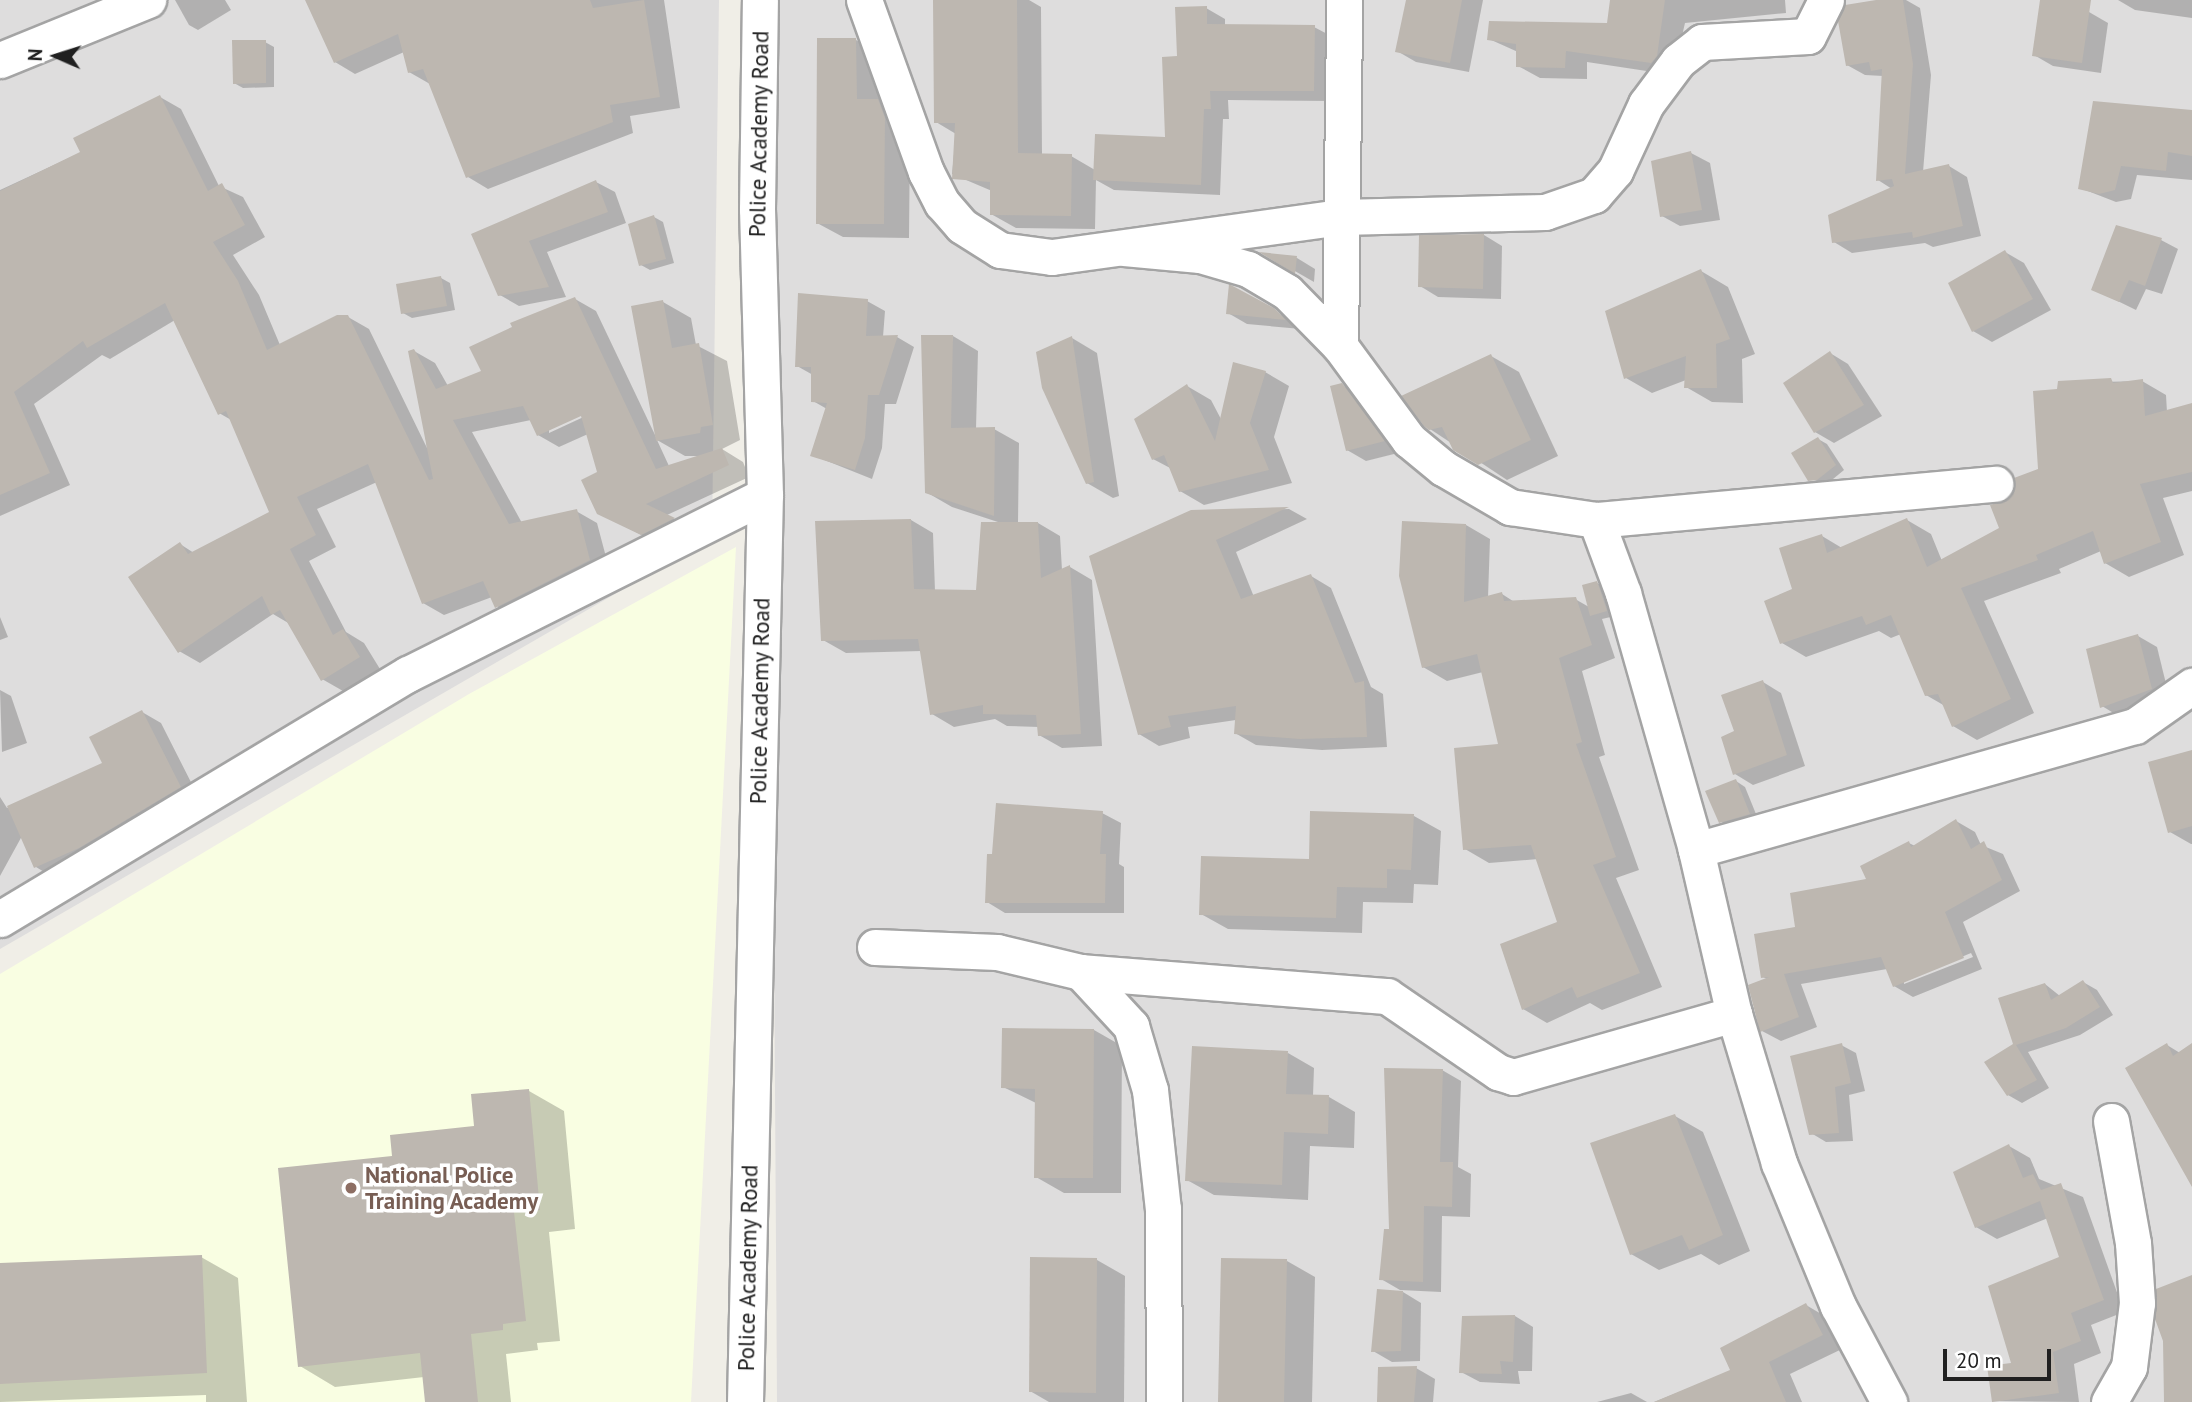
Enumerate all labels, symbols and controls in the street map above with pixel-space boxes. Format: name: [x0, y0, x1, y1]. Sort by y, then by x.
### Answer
north arrow: [21, 21, 91, 91]
street label: Police Academy Road: [743, 30, 775, 238]
text: N: [23, 48, 47, 62]
street label: Police Academy Road: [744, 597, 776, 805]
place label: National Police Training Academy: [365, 1161, 539, 1215]
street label: Police Academy Road: [732, 1164, 764, 1372]
marker: National Police Training Academy: [343, 1180, 359, 1196]
scale bar: [1947, 1336, 2056, 1380]
text: 20 m: [1956, 1347, 2002, 1374]

